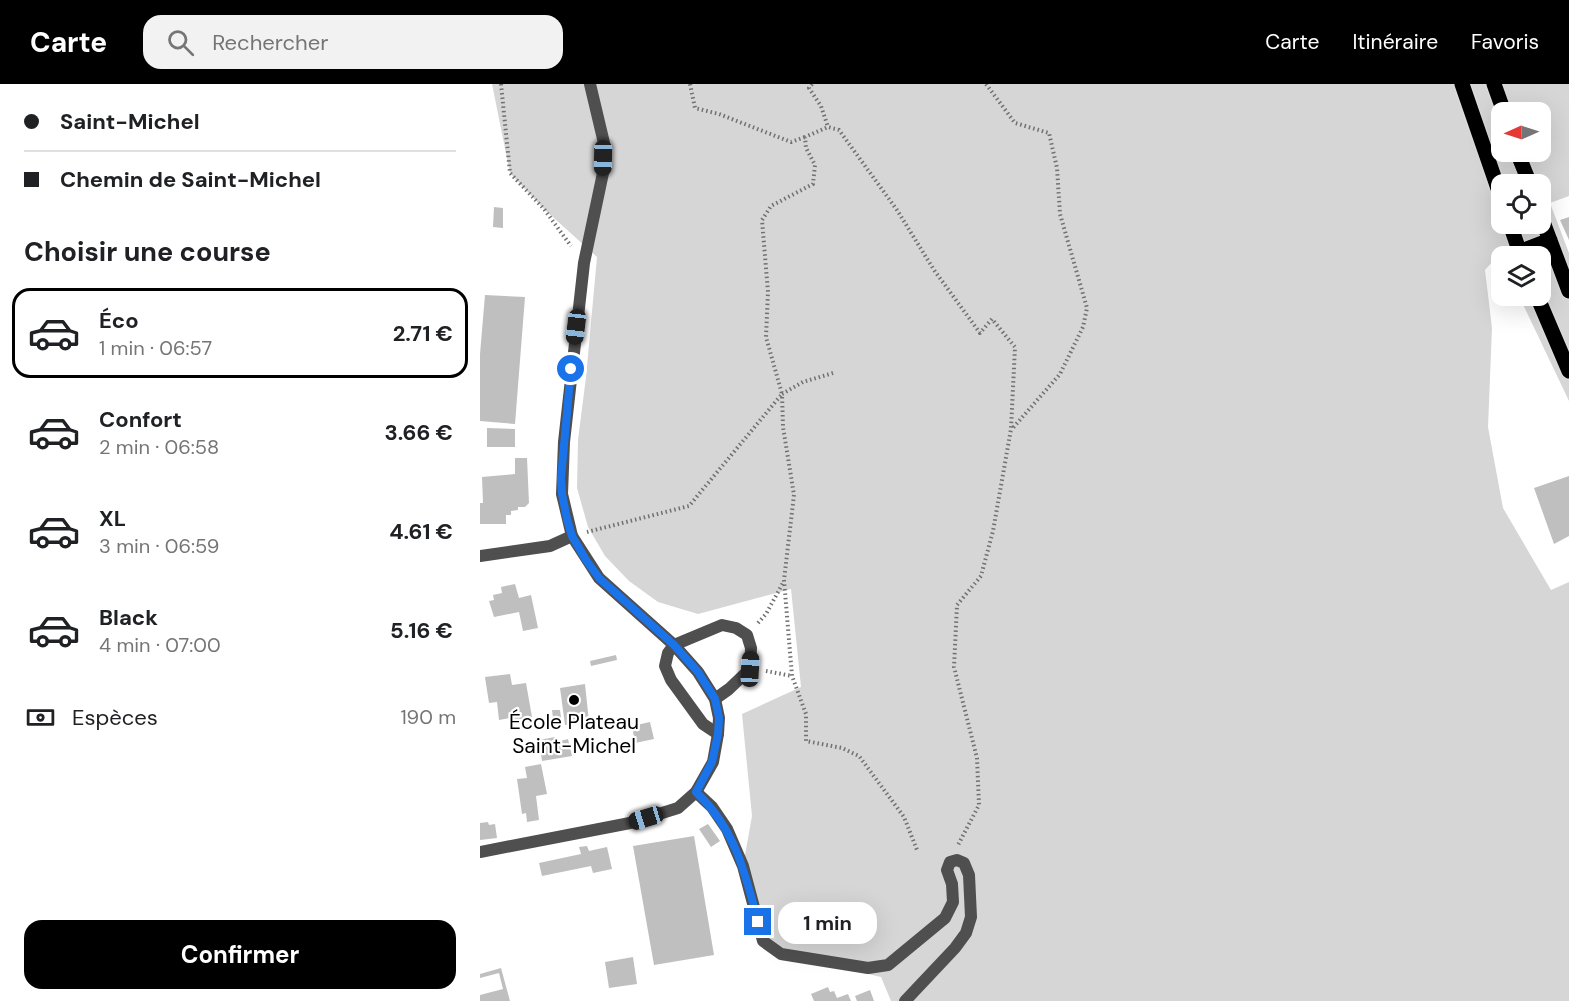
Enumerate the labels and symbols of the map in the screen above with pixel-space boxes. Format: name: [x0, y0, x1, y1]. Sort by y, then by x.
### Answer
north arrow: [1491, 102, 1551, 162]
car: [594, 140, 612, 176]
car: [565, 308, 587, 346]
route start: [557, 355, 584, 382]
car: [740, 651, 760, 687]
marker: École Plateau Saint-Michel: [567, 693, 581, 707]
place label: École Plateau Saint-Michel: [509, 708, 639, 760]
car: [626, 804, 666, 832]
callout: 1 min: [779, 901, 878, 943]
route end: [744, 908, 771, 935]

